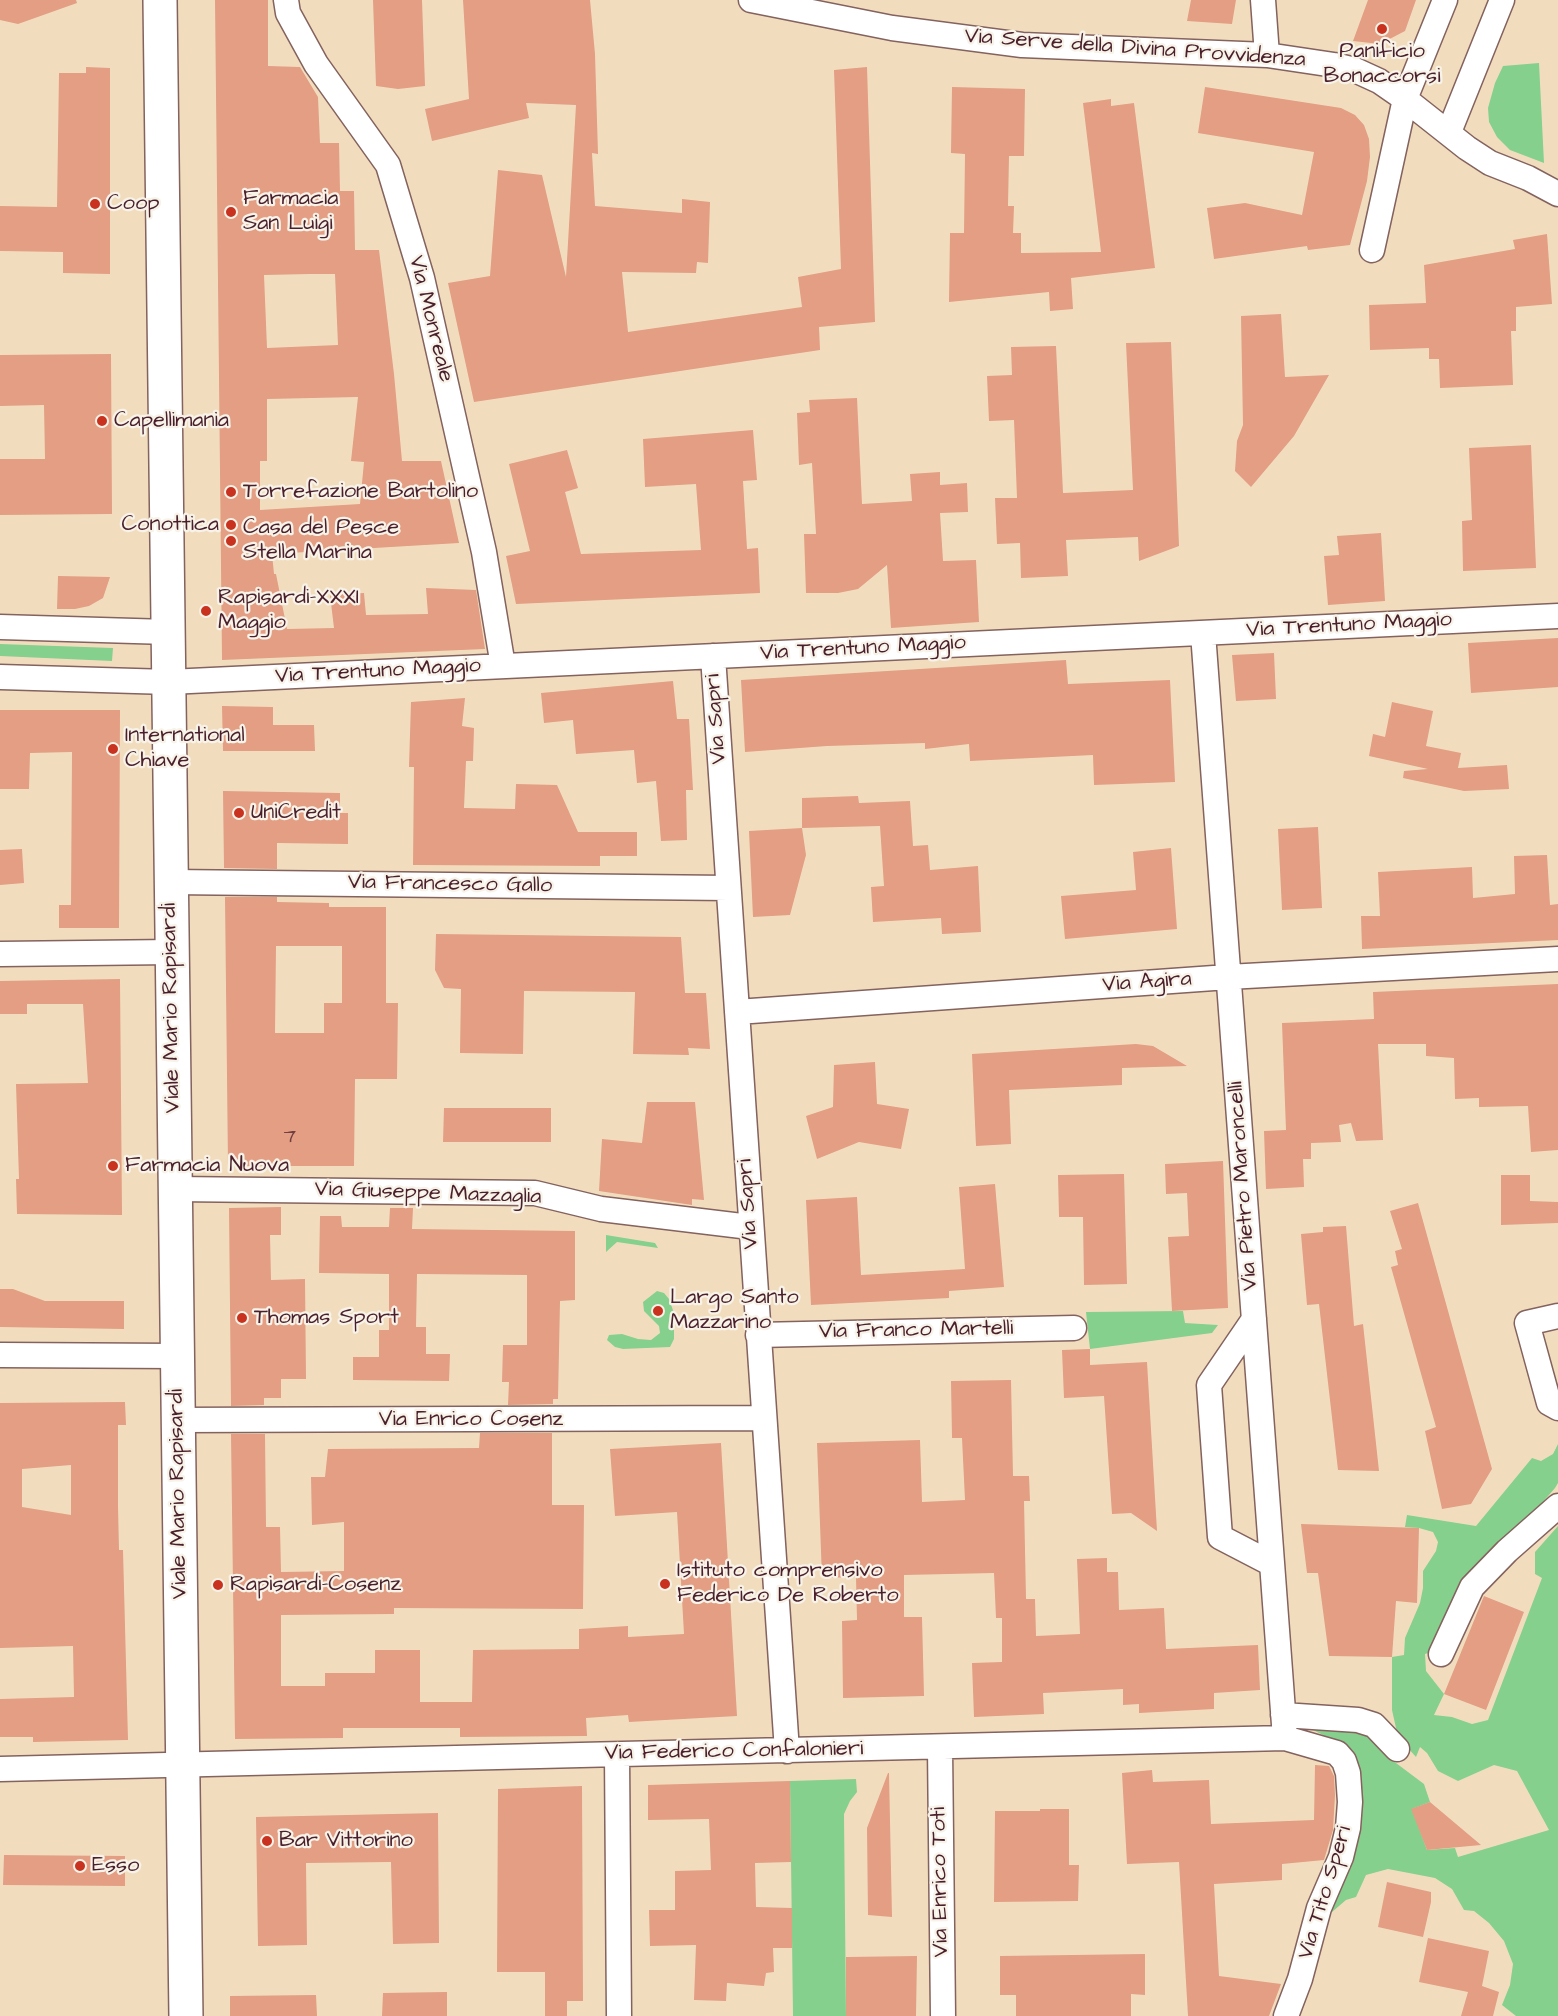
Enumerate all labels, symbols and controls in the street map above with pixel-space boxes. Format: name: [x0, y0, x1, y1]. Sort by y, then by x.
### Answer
marker: Panificio Bonaccorsi: [1375, 22, 1389, 36]
street label: Via Serve della Divina Provvidenza: [964, 24, 1306, 74]
place label: Panificio Bonaccorsi: [1324, 39, 1440, 90]
place label: Farmacia San Luigi: [243, 186, 338, 237]
place label: Coop: [107, 191, 160, 217]
marker: Coop: [88, 197, 102, 211]
marker: Farmacia San Luigi: [224, 205, 238, 219]
street label: Via Monreale: [402, 253, 458, 385]
place label: Capellimania: [114, 408, 229, 434]
marker: Capellimania: [95, 414, 109, 428]
place label: Torrefazione Bartolino: [243, 479, 478, 505]
marker: Torrefazione Bartolino: [224, 485, 238, 499]
place label: Conottica: [121, 512, 219, 538]
place label: Casa del Pesce Stella Marina: [243, 515, 399, 566]
marker: Conottica: [224, 518, 238, 532]
marker: Casa del Pesce Stella Marina: [224, 534, 238, 548]
place label: Rapisardi-XXXI Maggio: [218, 585, 359, 636]
marker: Rapisardi-XXXI Maggio: [199, 604, 213, 618]
street label: Via Trentuno Maggio: [1245, 607, 1453, 645]
street label: Via Trentuno Maggio: [759, 630, 967, 668]
street label: Via Trentuno Maggio: [274, 653, 482, 691]
street label: Via Sapri: [701, 673, 733, 765]
place label: International Chiave: [125, 723, 245, 774]
marker: International Chiave: [106, 742, 120, 756]
place label: UniCredit: [251, 800, 341, 826]
marker: UniCredit: [232, 806, 246, 820]
street label: Via Francesco Gallo: [348, 870, 552, 900]
street label: Viale Mario Rapisardi: [157, 903, 187, 1113]
street label: Via Agira: [1102, 967, 1192, 999]
street label: Via Pietro Maroncelli: [1224, 1081, 1264, 1291]
house number: 7: [284, 1126, 296, 1150]
place label: Farmacia Nuova: [125, 1153, 289, 1179]
street label: Via Sapri: [733, 1158, 765, 1250]
marker: Farmacia Nuova: [106, 1159, 120, 1173]
street label: Via Giuseppe Mazzaglia: [314, 1177, 542, 1211]
place label: Largo Santo Mazzarino: [670, 1285, 799, 1336]
marker: Largo Santo Mazzarino: [651, 1304, 665, 1318]
place label: Thomas Sport: [254, 1305, 399, 1331]
marker: Thomas Sport: [235, 1311, 249, 1325]
street label: Via Franco Martelli: [819, 1316, 1013, 1346]
street label: Viale Mario Rapisardi: [164, 1389, 194, 1599]
street label: Via Enrico Cosenz: [379, 1407, 563, 1433]
place label: Istituto comprensivo Federico De Roberto: [677, 1558, 899, 1610]
place label: Rapisardi-Cosenz: [230, 1572, 401, 1598]
marker: Istituto comprensivo Federico De Roberto: [658, 1577, 672, 1591]
marker: Rapisardi-Cosenz: [211, 1578, 225, 1592]
street label: Via Federico Confalonieri: [604, 1737, 864, 1767]
street label: Via Enrico Toti: [926, 1807, 956, 1957]
street label: Via Tito Speri: [1293, 1823, 1359, 1963]
place label: Bar Vittorino: [279, 1828, 413, 1854]
marker: Bar Vittorino: [260, 1834, 274, 1848]
place label: Esso: [92, 1853, 139, 1879]
marker: Esso: [73, 1859, 87, 1873]

